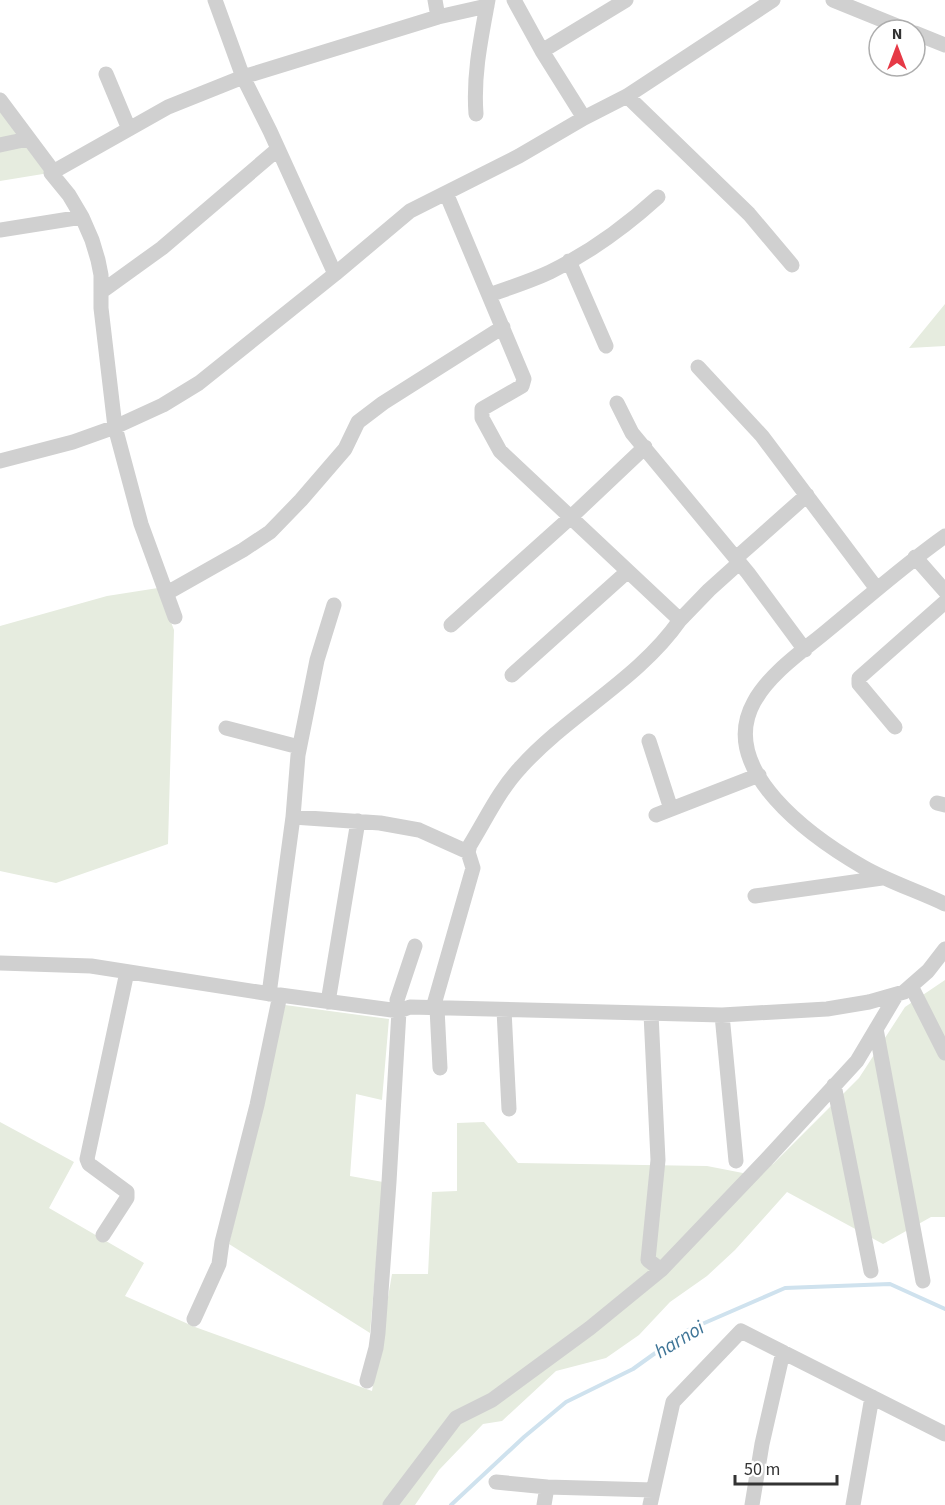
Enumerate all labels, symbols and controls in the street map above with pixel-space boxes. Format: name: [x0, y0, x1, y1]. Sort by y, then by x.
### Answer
north arrow: [867, 18, 927, 78]
text: N: [892, 23, 902, 45]
water label: harnoi: [649, 1314, 710, 1366]
scale bar: [735, 1448, 837, 1486]
text: 50 m: [744, 1457, 780, 1482]

